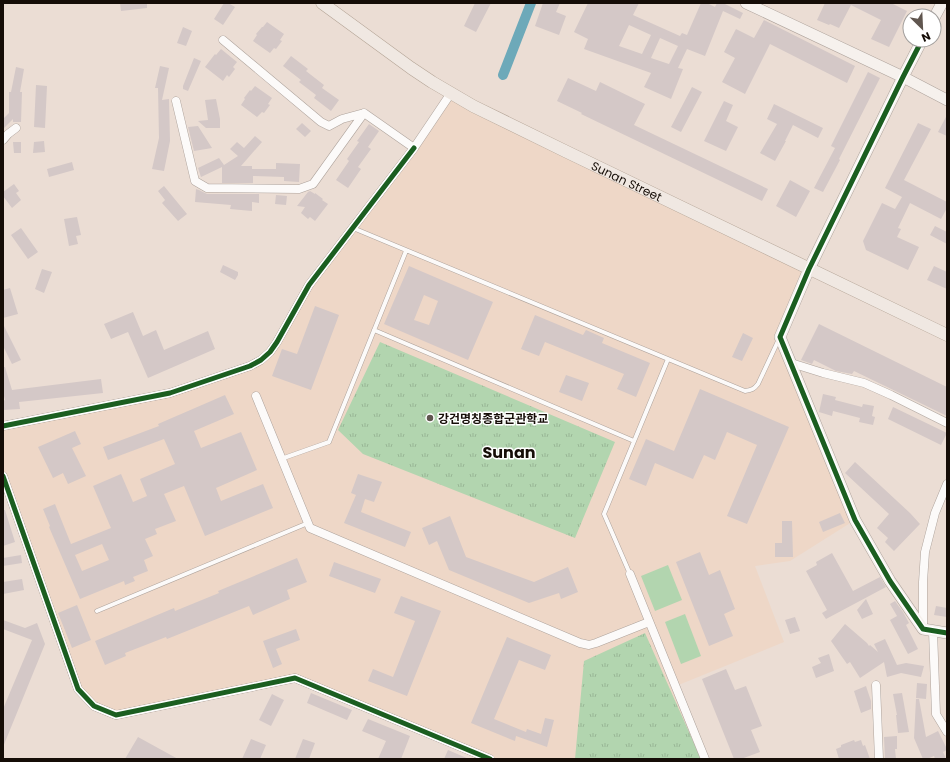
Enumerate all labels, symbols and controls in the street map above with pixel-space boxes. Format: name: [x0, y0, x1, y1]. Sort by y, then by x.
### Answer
north arrow: [902, 8, 942, 48]
text: N: [919, 28, 933, 46]
street label: Sunan Street: [589, 156, 665, 205]
place label: 강건명칭종합군관학교: [438, 410, 548, 427]
marker: 강건명칭종합군관학교: [425, 413, 435, 423]
district label: Sunan: [482, 441, 536, 464]

